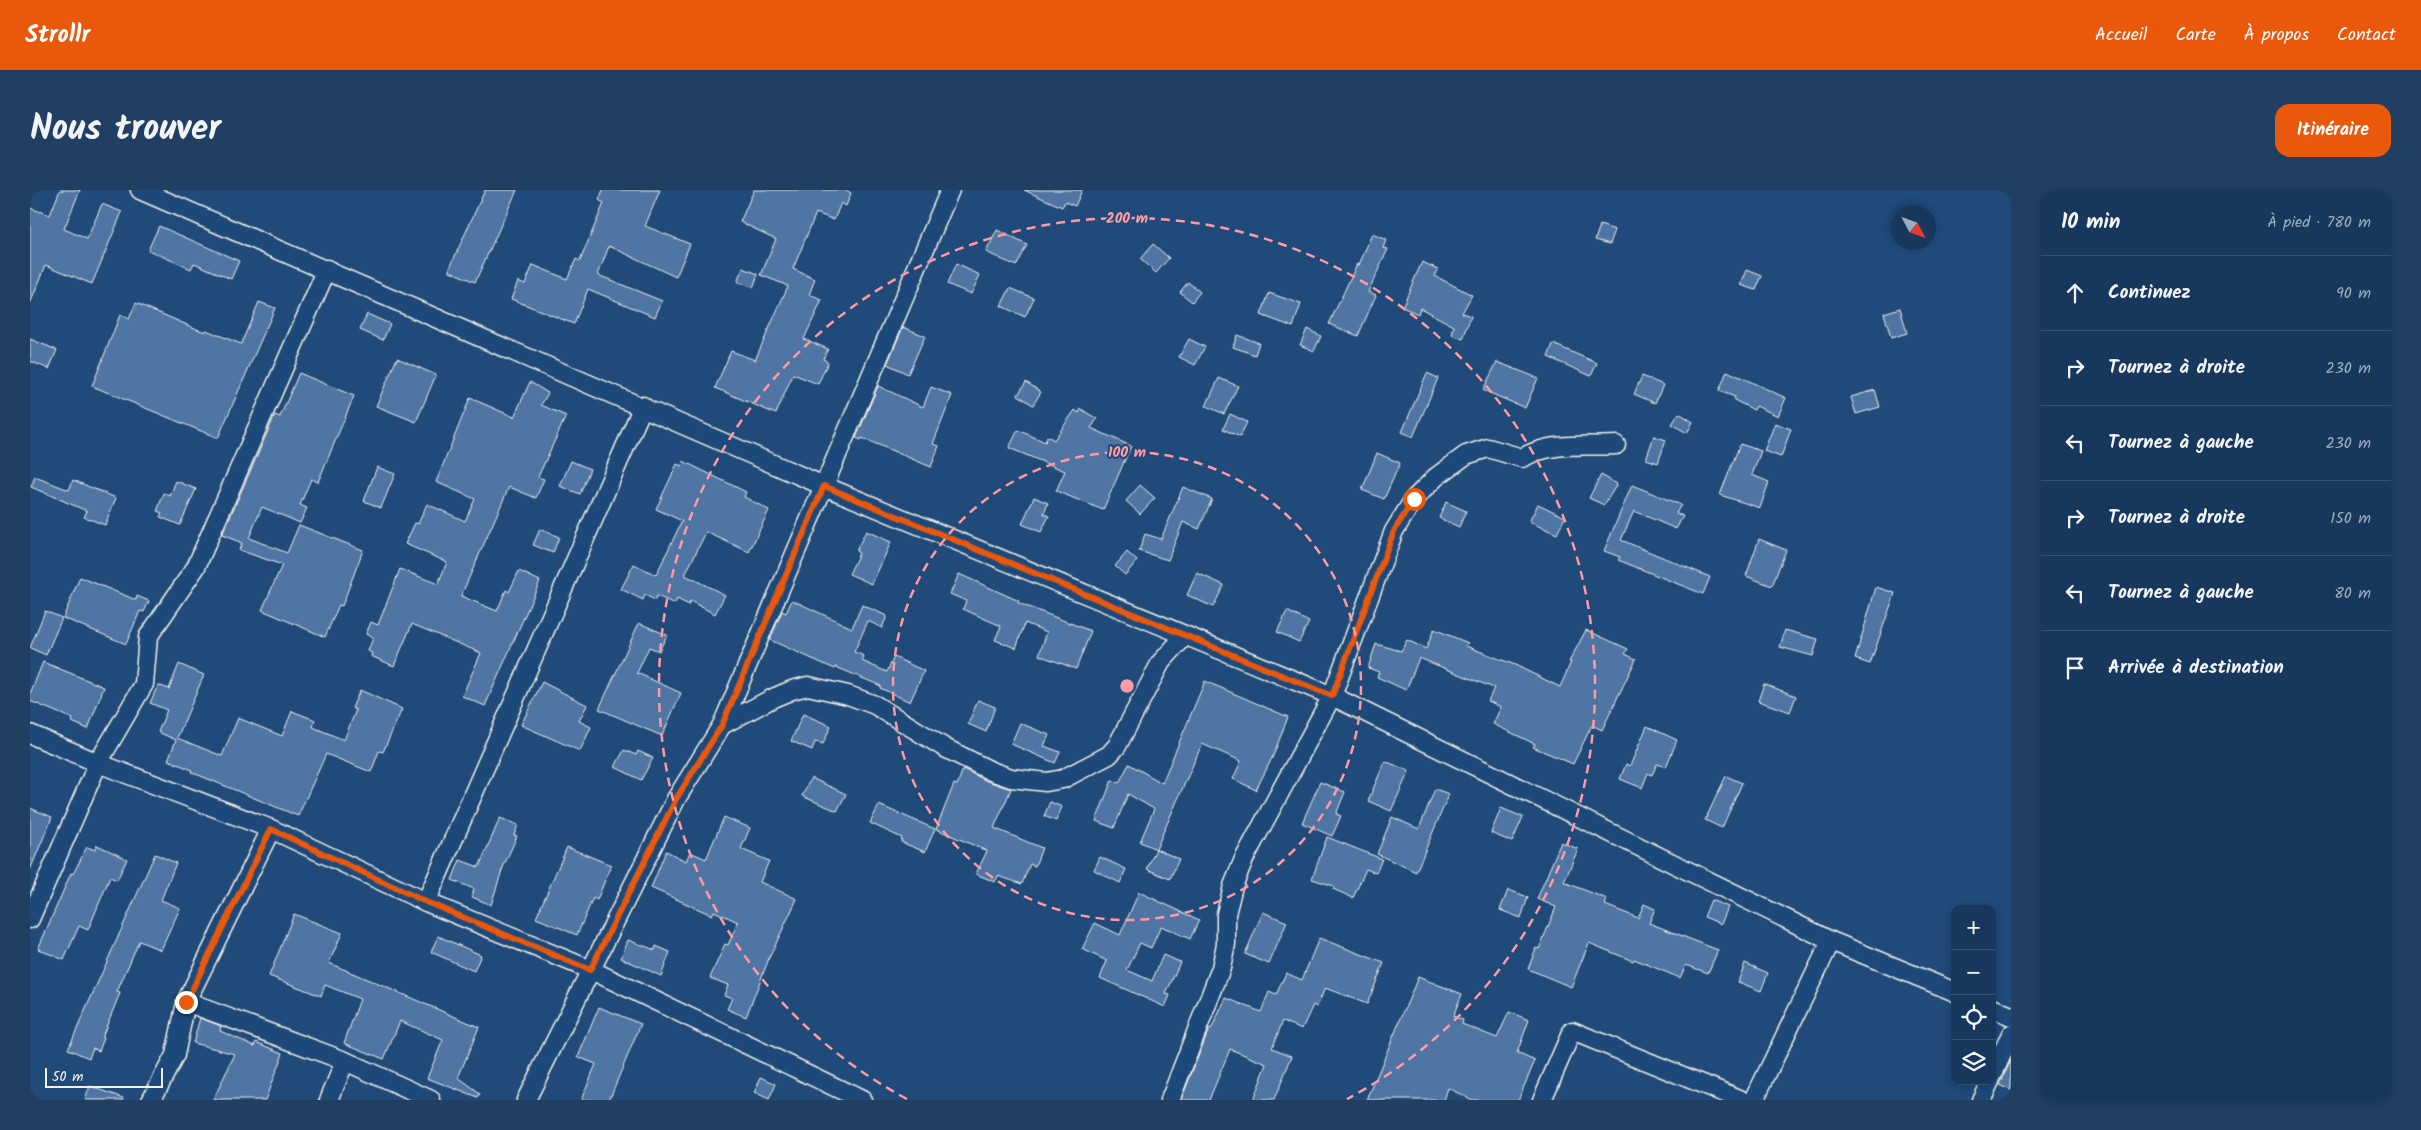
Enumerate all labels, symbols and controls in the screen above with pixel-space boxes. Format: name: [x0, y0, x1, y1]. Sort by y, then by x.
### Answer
text: Strollr: [25, 16, 90, 55]
text: Accueil: [2095, 21, 2148, 50]
text: Carte: [2176, 21, 2216, 50]
text: À propos: [2244, 21, 2309, 50]
text: Contact: [2337, 21, 2396, 50]
text: Nous trouver: [30, 102, 221, 158]
button: Itinéraire: [2275, 104, 2391, 157]
north arrow: [1891, 205, 1936, 250]
text: 10 min: [2061, 206, 2121, 239]
text: 200 m: [1106, 207, 1148, 231]
text: À pied · 780 m: [2267, 210, 2371, 235]
text: Continuez: [2108, 278, 2191, 308]
icon: ahead: [2061, 279, 2089, 307]
text: 90 m: [2336, 281, 2371, 306]
text: Tournez à droite: [2108, 353, 2245, 383]
icon: right: [2061, 354, 2089, 382]
text: 230 m: [2325, 356, 2371, 381]
text: Tournez à gauche: [2108, 428, 2254, 458]
icon: left: [2061, 429, 2089, 457]
text: 230 m: [2325, 431, 2371, 456]
text: 100 m: [1108, 441, 1146, 465]
route start: [1403, 488, 1426, 511]
text: Tournez à droite: [2108, 503, 2245, 533]
icon: right: [2061, 504, 2089, 532]
text: 150 m: [2330, 506, 2371, 531]
text: Tournez à gauche: [2108, 578, 2254, 608]
icon: left: [2061, 579, 2089, 607]
text: 80 m: [2334, 581, 2371, 606]
text: Arrivée à destination: [2108, 653, 2284, 683]
icon: arrive: [2061, 654, 2089, 682]
centre of rings: [1118, 677, 1136, 695]
map controls: [1951, 905, 1996, 1085]
button: +: [1951, 905, 1996, 950]
button: −: [1951, 950, 1996, 995]
route end: [175, 991, 198, 1014]
button: locate: [1951, 995, 1996, 1040]
button: layers: [1951, 1040, 1996, 1085]
scale bar: [45, 1065, 162, 1088]
text: 50 m: [52, 1066, 83, 1088]

